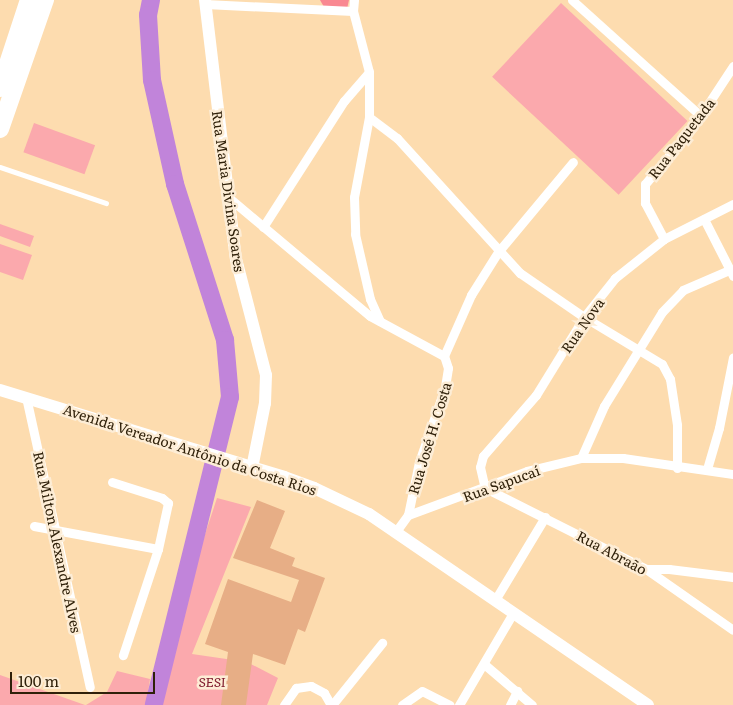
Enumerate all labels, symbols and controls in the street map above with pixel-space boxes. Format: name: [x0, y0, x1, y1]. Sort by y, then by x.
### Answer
street label: Rua Paquetada: [644, 94, 718, 182]
street label: Rua Maria Divina Soares: [209, 109, 249, 273]
street label: Rua Nova: [557, 294, 607, 356]
street label: Rua José H. Costa: [404, 380, 454, 496]
street label: Avenida Vereador Antônio da Costa Rios: [61, 400, 319, 498]
street label: Rua Milton Alexandre Alves: [31, 450, 85, 634]
street label: Rua Sapucaí: [460, 461, 542, 505]
street label: Rua Abraão: [574, 527, 650, 577]
scale bar: [12, 662, 158, 694]
text: 100 m: [18, 669, 59, 692]
park label: SESI: [198, 673, 226, 689]

